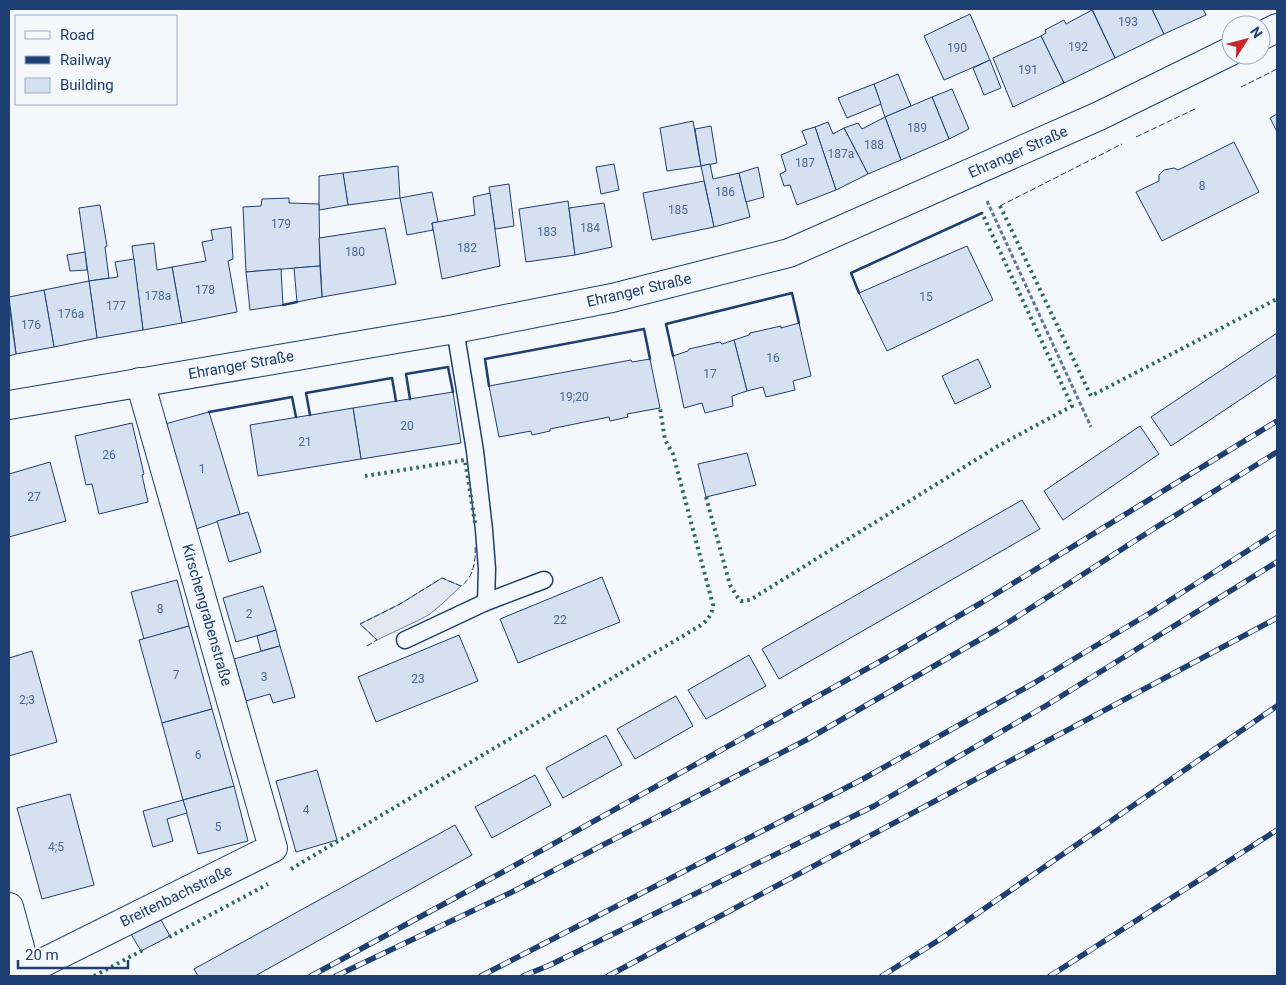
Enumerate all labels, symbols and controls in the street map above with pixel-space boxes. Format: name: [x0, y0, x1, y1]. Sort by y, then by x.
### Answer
legend: [15, 15, 178, 105]
house number: 193: [1118, 15, 1138, 29]
north arrow: [1221, 15, 1271, 65]
text: N: [1247, 24, 1266, 41]
text: Road: [60, 26, 94, 44]
house number: 192: [1068, 40, 1088, 54]
house number: 190: [947, 41, 967, 55]
text: Railway: [60, 51, 111, 69]
house number: 191: [1018, 63, 1038, 77]
text: Building: [60, 76, 114, 94]
house number: 189: [907, 121, 927, 135]
street label: Ehranger Straße: [966, 122, 1071, 182]
house number: 188: [864, 138, 884, 152]
house number: 187a: [828, 147, 854, 161]
house number: 187: [795, 156, 815, 170]
house number: 8: [1199, 179, 1206, 193]
house number: 186: [715, 185, 735, 199]
house number: 185: [668, 203, 688, 217]
house number: 179: [271, 217, 291, 231]
house number: 184: [580, 221, 600, 235]
house number: 183: [537, 225, 557, 239]
house number: 182: [457, 241, 477, 255]
house number: 180: [345, 245, 365, 259]
street label: Ehranger Straße: [585, 269, 693, 311]
house number: 178: [195, 283, 215, 297]
house number: 178a: [145, 289, 171, 303]
house number: 15: [919, 290, 933, 304]
house number: 177: [106, 299, 126, 313]
house number: 176a: [58, 307, 84, 321]
house number: 176: [21, 318, 41, 332]
street label: Ehranger Straße: [187, 347, 295, 383]
house number: 16: [766, 351, 780, 365]
house number: 17: [703, 367, 717, 381]
house number: 19;20: [559, 390, 589, 404]
house number: 20: [400, 419, 414, 433]
house number: 21: [298, 435, 312, 449]
house number: 26: [102, 448, 116, 462]
house number: 1: [199, 462, 205, 476]
house number: 27: [27, 490, 41, 504]
street label: Kirschengrabenstraße: [178, 542, 236, 688]
house number: 8: [157, 602, 164, 616]
house number: 2: [246, 607, 253, 621]
house number: 22: [553, 613, 567, 627]
house number: 7: [173, 668, 180, 682]
house number: 3: [261, 670, 267, 684]
house number: 23: [411, 672, 425, 686]
house number: 2;3: [19, 693, 35, 707]
house number: 6: [195, 748, 202, 762]
house number: 4: [303, 803, 310, 817]
house number: 5: [215, 820, 222, 834]
house number: 4;5: [48, 840, 64, 854]
street label: Breitenbachstraße: [117, 861, 235, 931]
scale bar: [18, 938, 128, 970]
text: 20 m: [25, 946, 59, 964]

